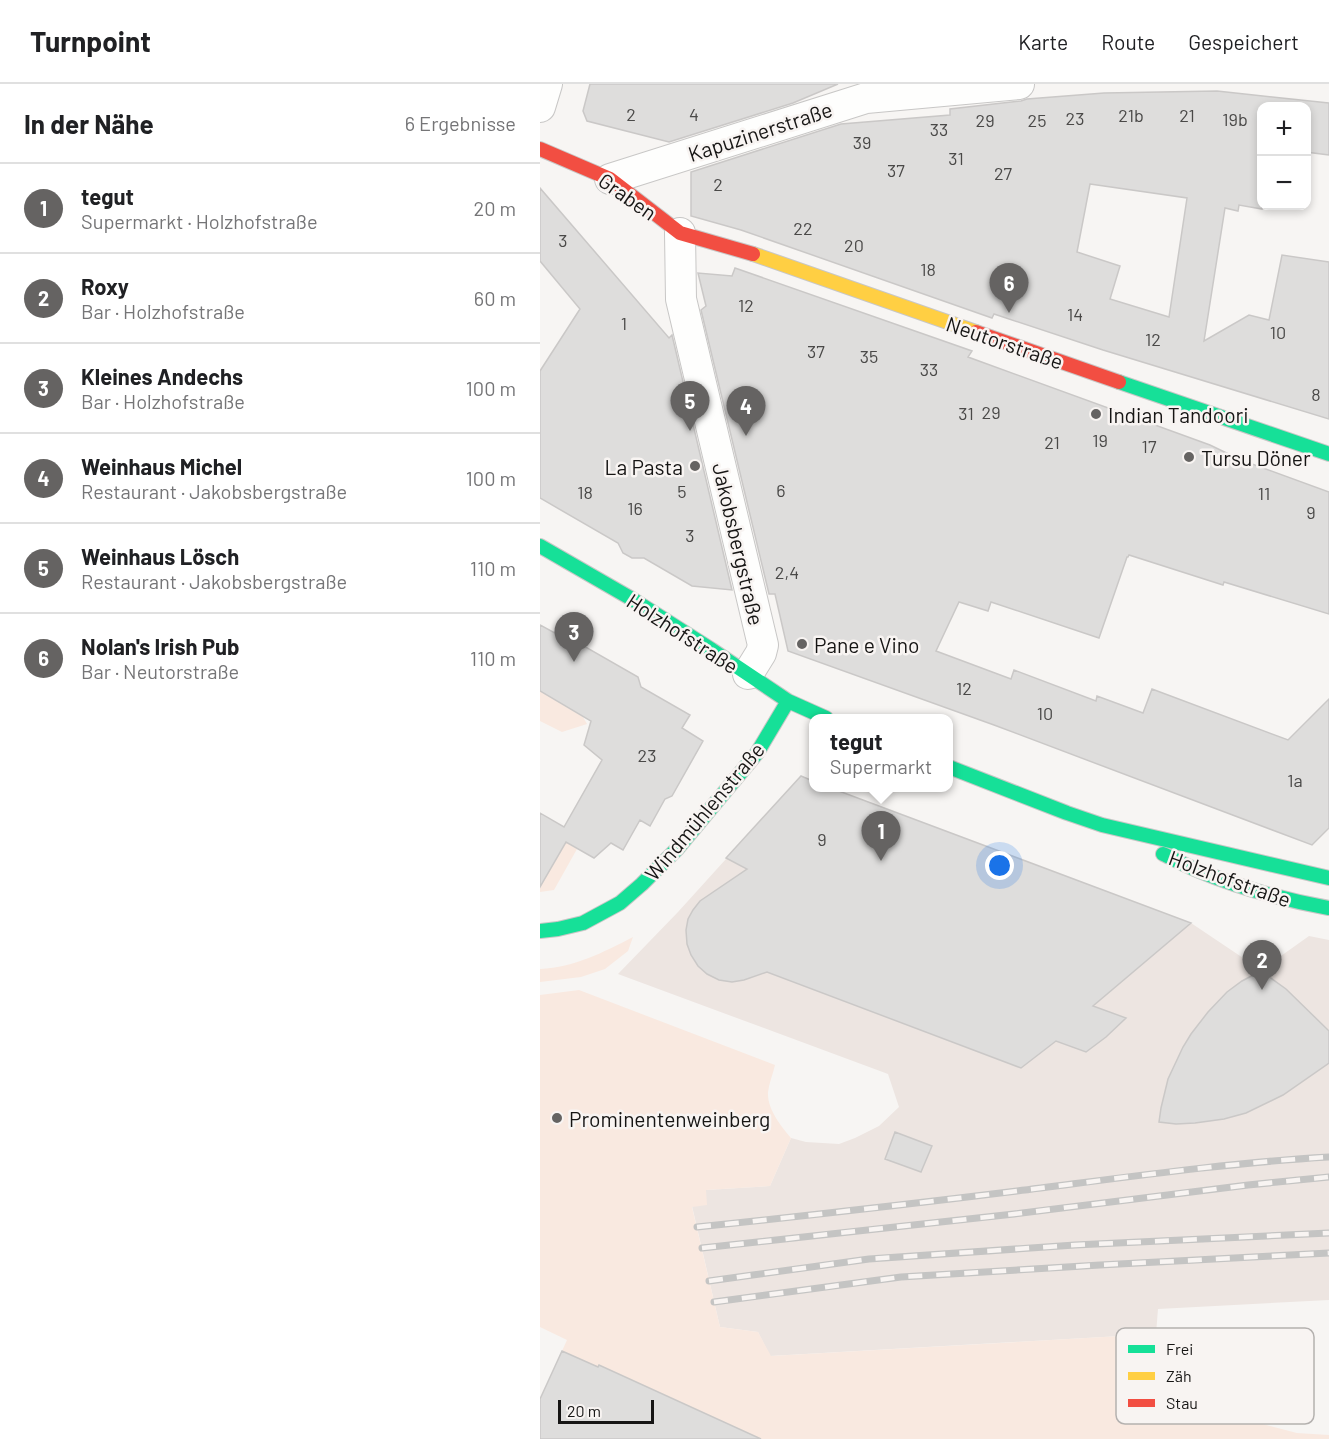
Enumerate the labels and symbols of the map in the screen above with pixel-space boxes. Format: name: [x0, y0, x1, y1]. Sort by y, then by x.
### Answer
street label: Kapuzinerstraße: [685, 96, 835, 166]
house number: 2: [626, 103, 636, 125]
house number: 4: [689, 103, 699, 125]
house number: 21b: [1118, 104, 1144, 126]
house number: 21: [1179, 104, 1195, 126]
house number: 23: [1066, 107, 1084, 129]
house number: 19b: [1222, 108, 1248, 130]
house number: 29: [975, 109, 995, 131]
house number: 25: [1028, 109, 1046, 131]
house number: 33: [930, 118, 948, 140]
house number: 39: [853, 131, 871, 153]
house number: 31: [948, 147, 964, 169]
house number: 37: [887, 159, 905, 181]
house number: 27: [994, 162, 1013, 184]
street label: Graben: [594, 167, 662, 225]
house number: 2: [713, 173, 723, 195]
house number: 22: [793, 217, 813, 239]
house number: 3: [558, 229, 568, 251]
house number: 20: [844, 234, 864, 256]
house number: 18: [920, 258, 936, 280]
pin: 6: [990, 264, 1028, 313]
house number: 12: [738, 294, 754, 316]
house number: 14: [1067, 303, 1083, 325]
street label: Neutorstraße: [943, 310, 1067, 374]
house number: 1: [621, 312, 627, 334]
house number: 10: [1270, 321, 1286, 343]
house number: 12: [1145, 328, 1161, 350]
house number: 37: [807, 340, 825, 362]
house number: 35: [860, 345, 878, 367]
house number: 33: [920, 358, 938, 380]
pin: 5: [670, 382, 710, 431]
house number: 8: [1311, 383, 1321, 405]
pin: 4: [726, 386, 766, 436]
house number: 29: [981, 401, 1001, 423]
house number: 31: [958, 402, 974, 424]
place label: Indian Tandoori: [1108, 402, 1249, 427]
marker: Indian Tandoori: [1089, 407, 1103, 421]
house number: 19: [1092, 429, 1108, 451]
house number: 21: [1044, 431, 1060, 453]
house number: 17: [1142, 435, 1157, 457]
place label: Tursu Döner: [1201, 445, 1311, 470]
marker: Tursu Döner: [1182, 450, 1196, 464]
place label: La Pasta: [605, 454, 683, 479]
marker: La Pasta: [688, 459, 702, 473]
street label: Jakobsbergstraße: [708, 460, 770, 628]
house number: 6: [776, 479, 786, 501]
house number: 5: [677, 480, 687, 502]
house number: 18: [577, 481, 593, 503]
house number: 11: [1258, 482, 1270, 504]
house number: 16: [627, 497, 643, 519]
house number: 9: [1306, 501, 1316, 523]
house number: 3: [685, 524, 695, 546]
house number: 2,4: [775, 561, 799, 583]
street label: Holzhofstraße: [623, 588, 743, 678]
pin: 3: [555, 612, 594, 662]
place label: Pane e Vino: [814, 632, 919, 657]
marker: Pane e Vino: [795, 637, 809, 651]
house number: 12: [956, 677, 972, 699]
house number: 10: [1037, 702, 1053, 724]
street label: Windmühlenstraße: [639, 737, 769, 885]
house number: 23: [638, 744, 656, 766]
house number: 1a: [1287, 769, 1303, 791]
pin: 1: [862, 812, 900, 861]
house number: 9: [817, 828, 827, 850]
street label: Holzhofstraße: [1166, 844, 1294, 912]
your location: [985, 851, 1014, 880]
pin: 2: [1242, 940, 1282, 990]
place label: Prominentenweinberg: [569, 1106, 770, 1131]
marker: Prominentenweinberg: [550, 1111, 564, 1125]
legend: [1116, 1328, 1314, 1424]
text: Frei: [1166, 1339, 1193, 1358]
text: Zäh: [1166, 1366, 1192, 1385]
text: Stau: [1166, 1393, 1198, 1412]
scale bar: [558, 1397, 654, 1424]

